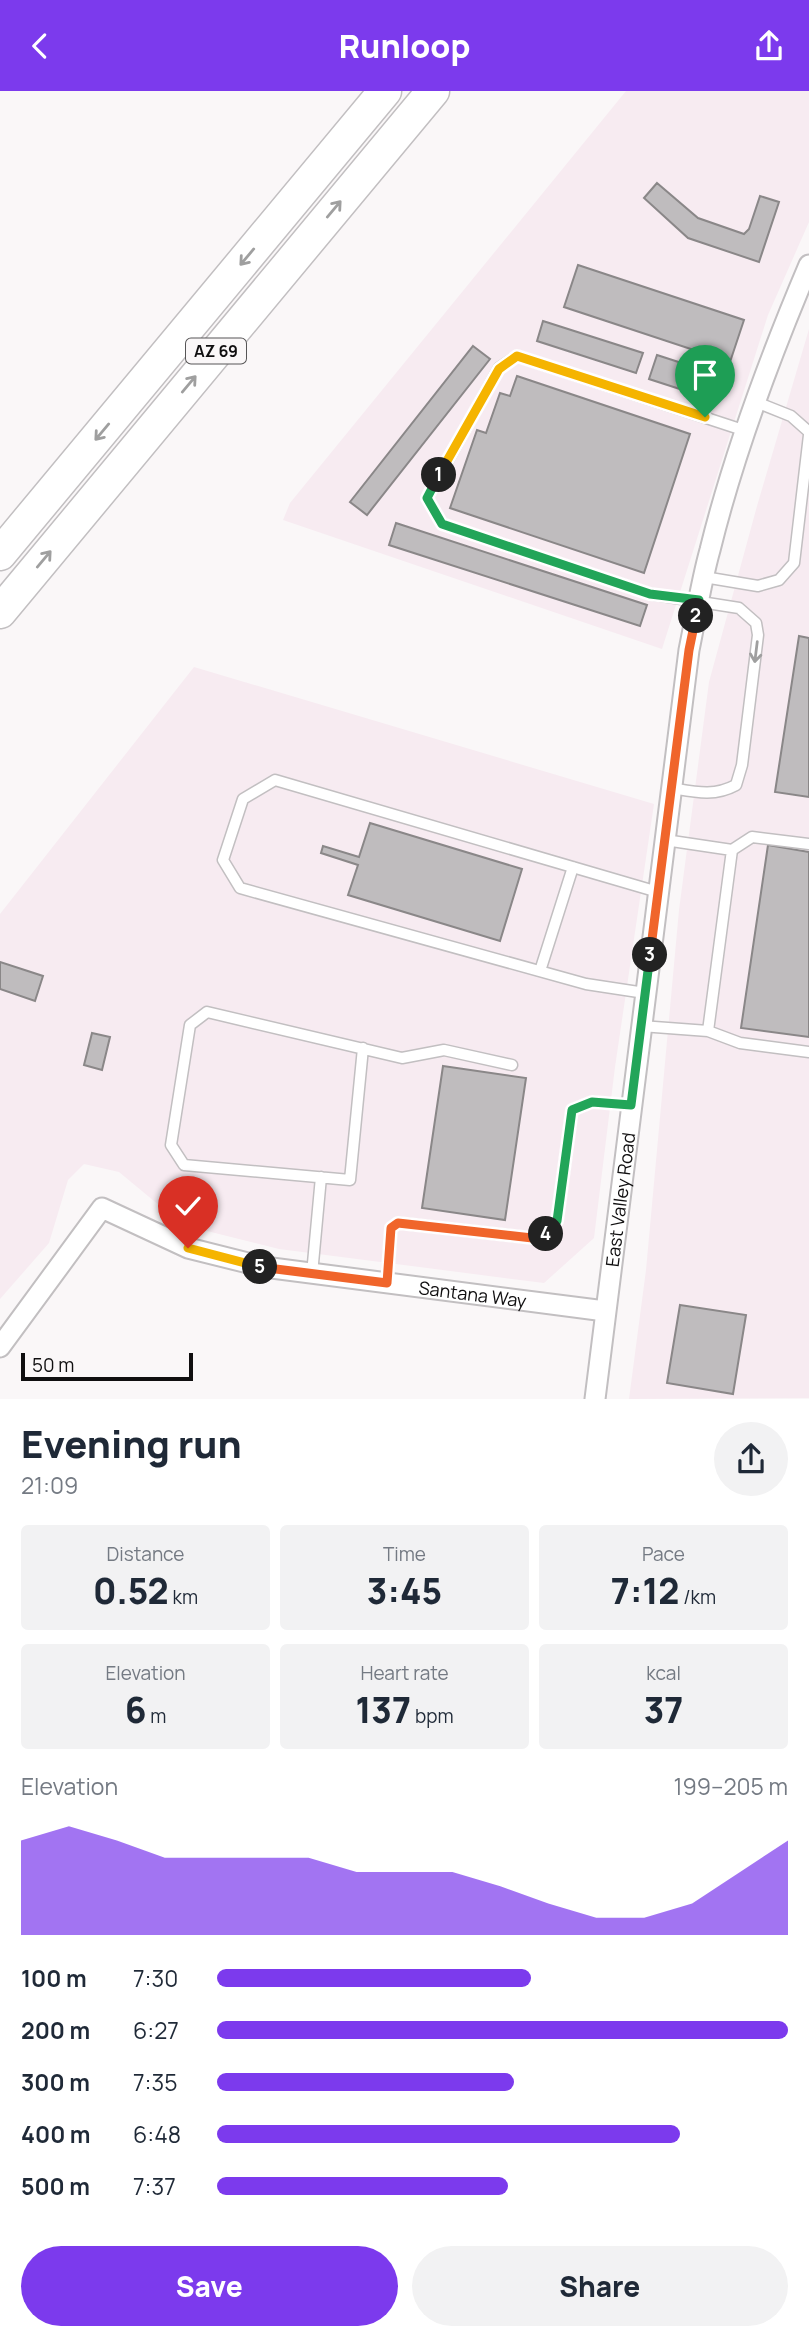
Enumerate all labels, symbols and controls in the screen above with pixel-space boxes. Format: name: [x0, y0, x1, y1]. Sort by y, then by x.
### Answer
text: Runloop: [339, 24, 470, 68]
icon: back: [21, 27, 59, 65]
icon: share: [750, 27, 788, 65]
one-way arrow: [327, 201, 342, 219]
one-way arrow: [239, 247, 255, 265]
road number: AZ 69: [186, 339, 246, 363]
pin: [675, 345, 735, 417]
icon: arrive: [686, 356, 724, 394]
one-way arrow: [181, 376, 197, 394]
one-way arrow: [94, 422, 110, 440]
pin: 1: [422, 457, 457, 493]
text: 1: [434, 461, 443, 487]
one-way arrow: [36, 551, 51, 569]
pin: 2: [678, 599, 714, 633]
text: 2: [690, 602, 701, 628]
one-way arrow: [749, 640, 762, 663]
pin: 3: [632, 937, 668, 973]
text: 3: [644, 941, 655, 967]
street label: East Valley Road: [600, 1131, 640, 1268]
pin: [158, 1176, 218, 1248]
icon: check: [169, 1187, 207, 1225]
pin: 4: [528, 1217, 564, 1251]
text: 4: [540, 1220, 551, 1246]
pin: 5: [243, 1249, 278, 1285]
text: 5: [254, 1253, 265, 1279]
street label: Santana Way: [417, 1275, 528, 1313]
scale bar: [21, 1349, 192, 1381]
text: 50 m: [32, 1352, 74, 1378]
text: Evening run: [21, 1417, 242, 1469]
button: share: [714, 1422, 788, 1496]
text: 21:09: [21, 1469, 78, 1501]
text: Distance: [107, 1541, 184, 1567]
text: Time: [383, 1541, 426, 1567]
text: Pace: [642, 1541, 685, 1567]
text: 0.52: [93, 1567, 169, 1615]
text: 3:45: [367, 1567, 442, 1615]
text: 7:12: [611, 1567, 679, 1615]
text: km: [169, 1584, 198, 1610]
text: /km: [679, 1584, 716, 1610]
text: Elevation: [105, 1660, 186, 1686]
text: Heart rate: [360, 1660, 449, 1686]
text: kcal: [646, 1660, 681, 1686]
text: 6: [125, 1686, 146, 1734]
text: 137: [355, 1686, 411, 1734]
text: 37: [644, 1686, 683, 1734]
text: m: [146, 1703, 166, 1729]
text: bpm: [411, 1703, 454, 1729]
text: Elevation: [21, 1770, 118, 1802]
text: 199–205 m: [674, 1770, 788, 1802]
text: 100 m: [21, 1962, 87, 1994]
text: 7:30: [133, 1962, 178, 1994]
text: 200 m: [21, 2014, 90, 2046]
text: 6:27: [133, 2014, 179, 2046]
text: 300 m: [21, 2066, 90, 2098]
text: 7:35: [133, 2066, 177, 2098]
text: 400 m: [21, 2118, 91, 2150]
text: 6:48: [133, 2118, 181, 2150]
text: 500 m: [21, 2170, 90, 2202]
text: 7:37: [133, 2170, 176, 2202]
button: Save: [21, 2246, 398, 2326]
button: Share: [412, 2246, 788, 2326]

